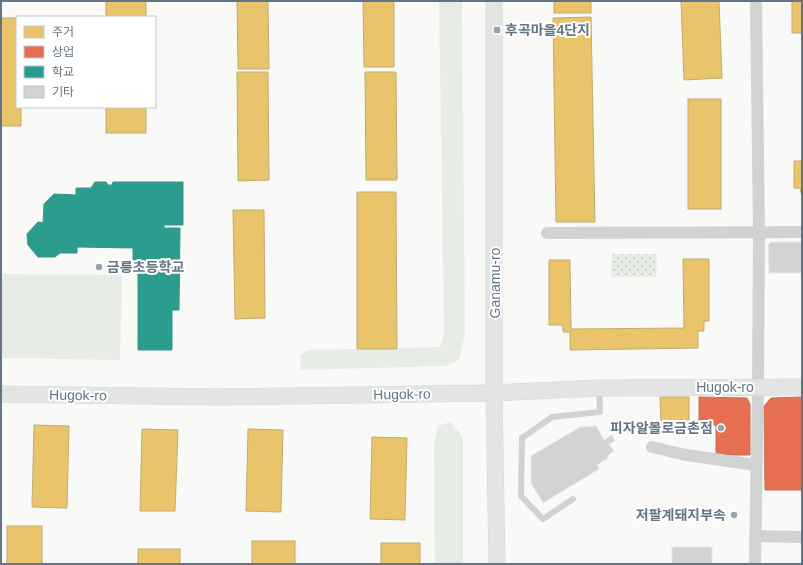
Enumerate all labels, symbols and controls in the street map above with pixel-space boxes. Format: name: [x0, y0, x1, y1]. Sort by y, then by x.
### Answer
legend: [16, 16, 156, 108]
place label: 후곡마을4단지: [505, 22, 590, 38]
text: 주거: [52, 25, 74, 39]
marker: 후곡마을4단지: [492, 25, 502, 35]
text: 상업: [52, 45, 74, 59]
text: 학교: [52, 65, 74, 79]
text: 기타: [52, 85, 74, 99]
street label: Ganamu-ro: [487, 247, 503, 318]
place label: 금릉초등학교: [107, 259, 184, 275]
marker: 금릉초등학교: [94, 262, 104, 272]
street label: Hugok-ro: [696, 379, 754, 395]
street label: Hugok-ro: [373, 385, 431, 403]
street label: Hugok-ro: [49, 386, 107, 404]
place label: 피자알볼로금촌점: [610, 420, 713, 436]
marker: 피자알볼로금촌점: [716, 423, 726, 433]
place label: 저팔계돼지부속: [636, 507, 726, 523]
marker: 저팔계돼지부속: [729, 510, 739, 520]

